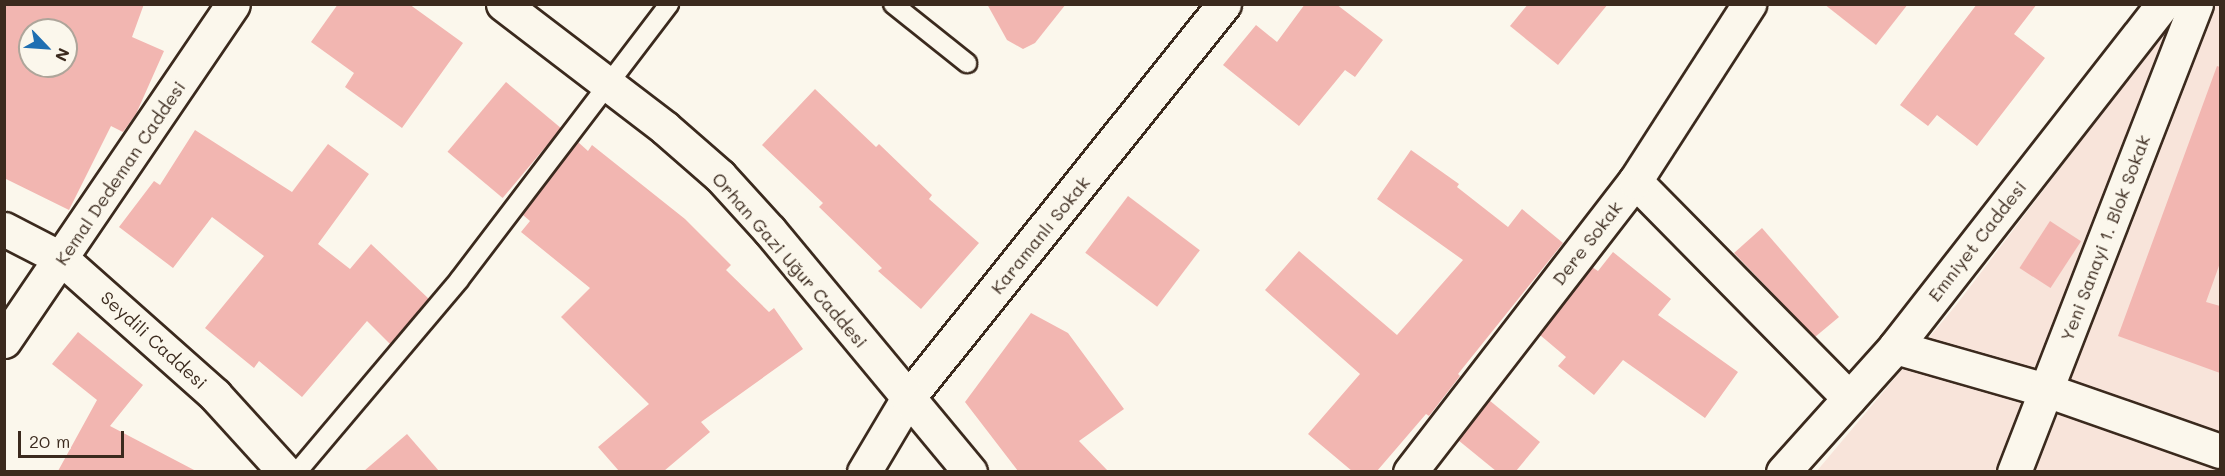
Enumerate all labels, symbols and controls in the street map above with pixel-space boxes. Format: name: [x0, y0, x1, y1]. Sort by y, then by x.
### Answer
north arrow: [18, 18, 78, 78]
text: N: [51, 45, 75, 65]
street label: Kemal Dedeman Caddesi: [50, 77, 190, 269]
street label: Yeni Sanayi 1. Blok Sokak: [2056, 132, 2154, 344]
street label: Orhan Gazi Uğur Caddesi: [708, 168, 872, 352]
street label: Karamanlı Sokak: [986, 172, 1094, 298]
street label: Emniyet Caddesi: [1923, 177, 2031, 305]
street label: Dere Sokak: [1548, 197, 1626, 289]
street label: Seydili Caddesi: [96, 287, 212, 393]
scale bar: [21, 419, 128, 457]
text: 20 m: [29, 429, 70, 453]

